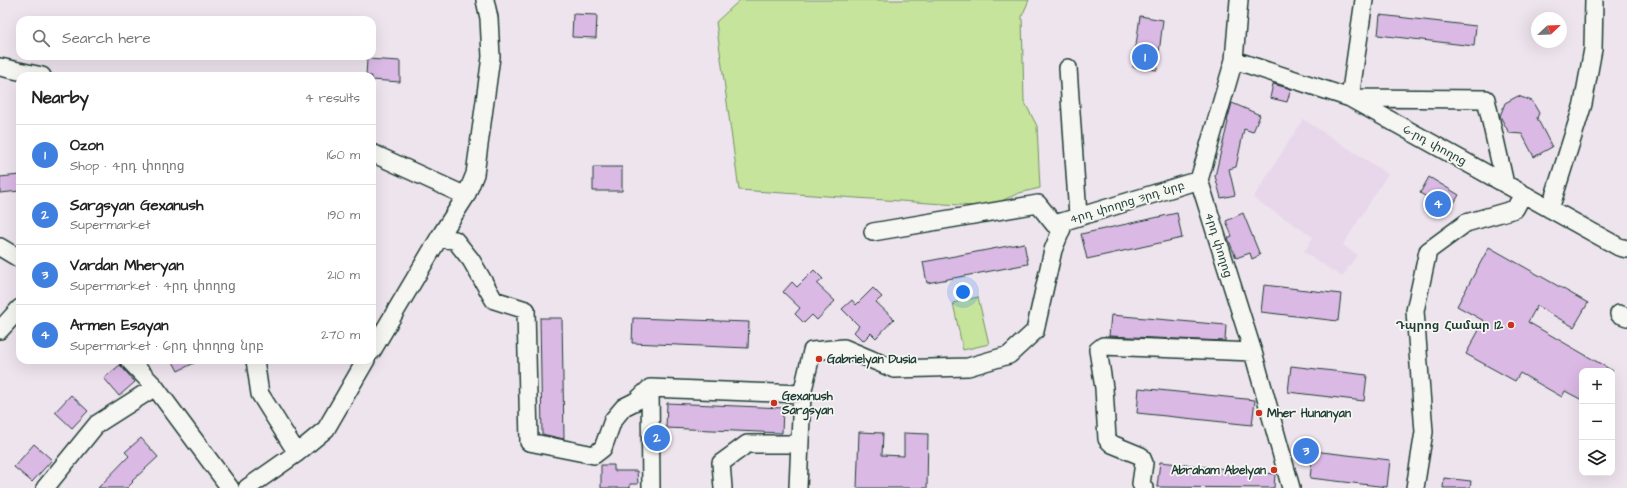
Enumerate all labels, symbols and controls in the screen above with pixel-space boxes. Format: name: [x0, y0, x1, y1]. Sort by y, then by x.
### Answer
north arrow: [1531, 12, 1567, 48]
search box: [16, 16, 376, 60]
icon: search: [30, 27, 52, 49]
text: Search here: [62, 28, 151, 49]
pin: 1: [1132, 42, 1158, 72]
text: Nearby: [32, 86, 89, 110]
text: 4 results: [305, 89, 360, 107]
street label: 6-րդ փողոց: [1400, 121, 1470, 170]
text: Ozon: [70, 135, 103, 156]
text: 1: [44, 146, 46, 164]
text: 160 m: [327, 146, 360, 164]
text: Shop · 4րդ փողոց: [70, 157, 185, 175]
street label: 4րդ փողոց 3րդ նրբ: [1068, 177, 1187, 228]
pin: 4: [1425, 189, 1451, 219]
text: Sargsyan Gexanush: [70, 195, 203, 216]
text: 2: [41, 206, 49, 224]
text: 190 m: [327, 206, 360, 224]
street label: 4րդ փողոց: [1201, 210, 1237, 280]
text: Supermarket: [70, 216, 151, 234]
text: Vardan Mheryan: [70, 255, 184, 276]
text: 3: [42, 266, 48, 284]
text: 210 m: [327, 266, 360, 284]
text: Supermarket · 4րդ փողոց: [70, 277, 236, 295]
your location: [953, 282, 973, 302]
text: Armen Esayan: [70, 315, 169, 336]
place label: Դպրոց Համար 12: [1395, 317, 1503, 334]
marker: Դպրոց Համար 12: [1506, 320, 1516, 330]
text: 4: [41, 326, 49, 344]
text: 270 m: [321, 326, 360, 344]
text: Supermarket · 6րդ փողոց նրբ: [70, 337, 264, 355]
place label: Gabrielyan Dusia: [827, 351, 917, 369]
marker: Gabrielyan Dusia: [814, 354, 824, 364]
map controls: [1579, 368, 1615, 476]
button: +: [1579, 368, 1615, 404]
place label: Gexanush Sargsyan: [781, 388, 834, 421]
marker: Gexanush Sargsyan: [769, 398, 779, 408]
button: −: [1579, 404, 1615, 440]
place label: Mher Hunanyan: [1267, 405, 1351, 423]
marker: Mher Hunanyan: [1254, 408, 1264, 418]
pin: 2: [644, 423, 670, 453]
pin: 3: [1293, 436, 1319, 466]
button: layers: [1579, 440, 1615, 476]
place label: Abraham Abelyan: [1171, 462, 1266, 480]
marker: Abraham Abelyan: [1269, 465, 1279, 475]

